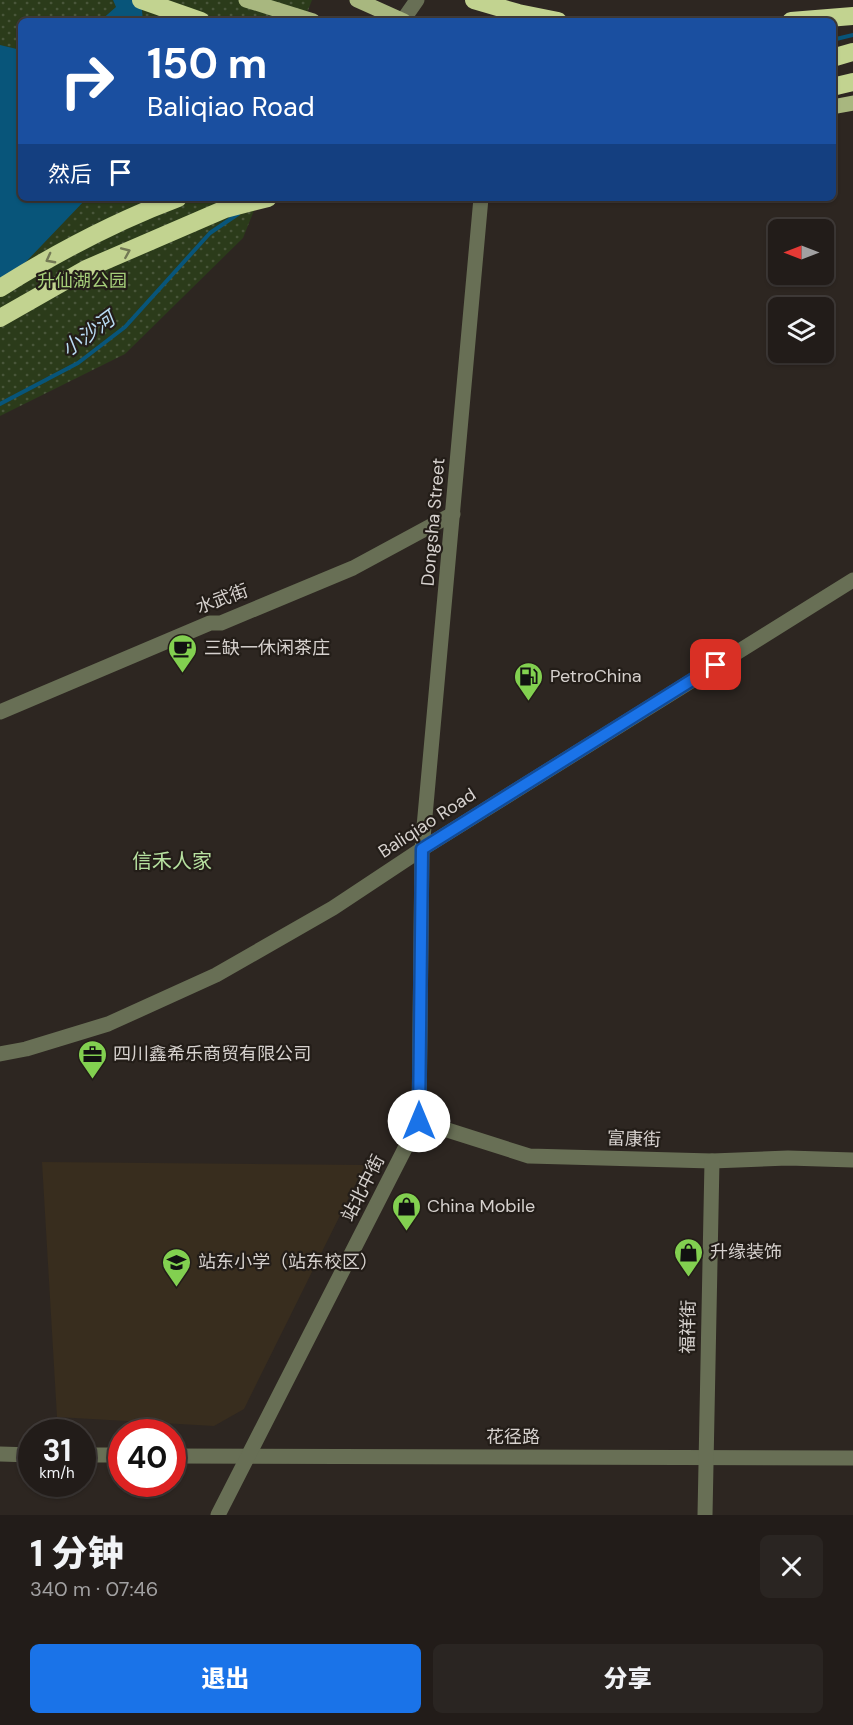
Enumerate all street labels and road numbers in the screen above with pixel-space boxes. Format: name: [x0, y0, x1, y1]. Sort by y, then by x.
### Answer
street label: Dongsha Street: [415, 457, 451, 587]
street label: 水武街: [193, 578, 251, 620]
street label: Baliqiao Road: [374, 783, 480, 863]
street label: 富康街: [607, 1126, 661, 1152]
street label: 站北中街: [336, 1150, 390, 1226]
street label: 福祥街: [676, 1300, 700, 1354]
street label: 花径路: [486, 1425, 540, 1449]

